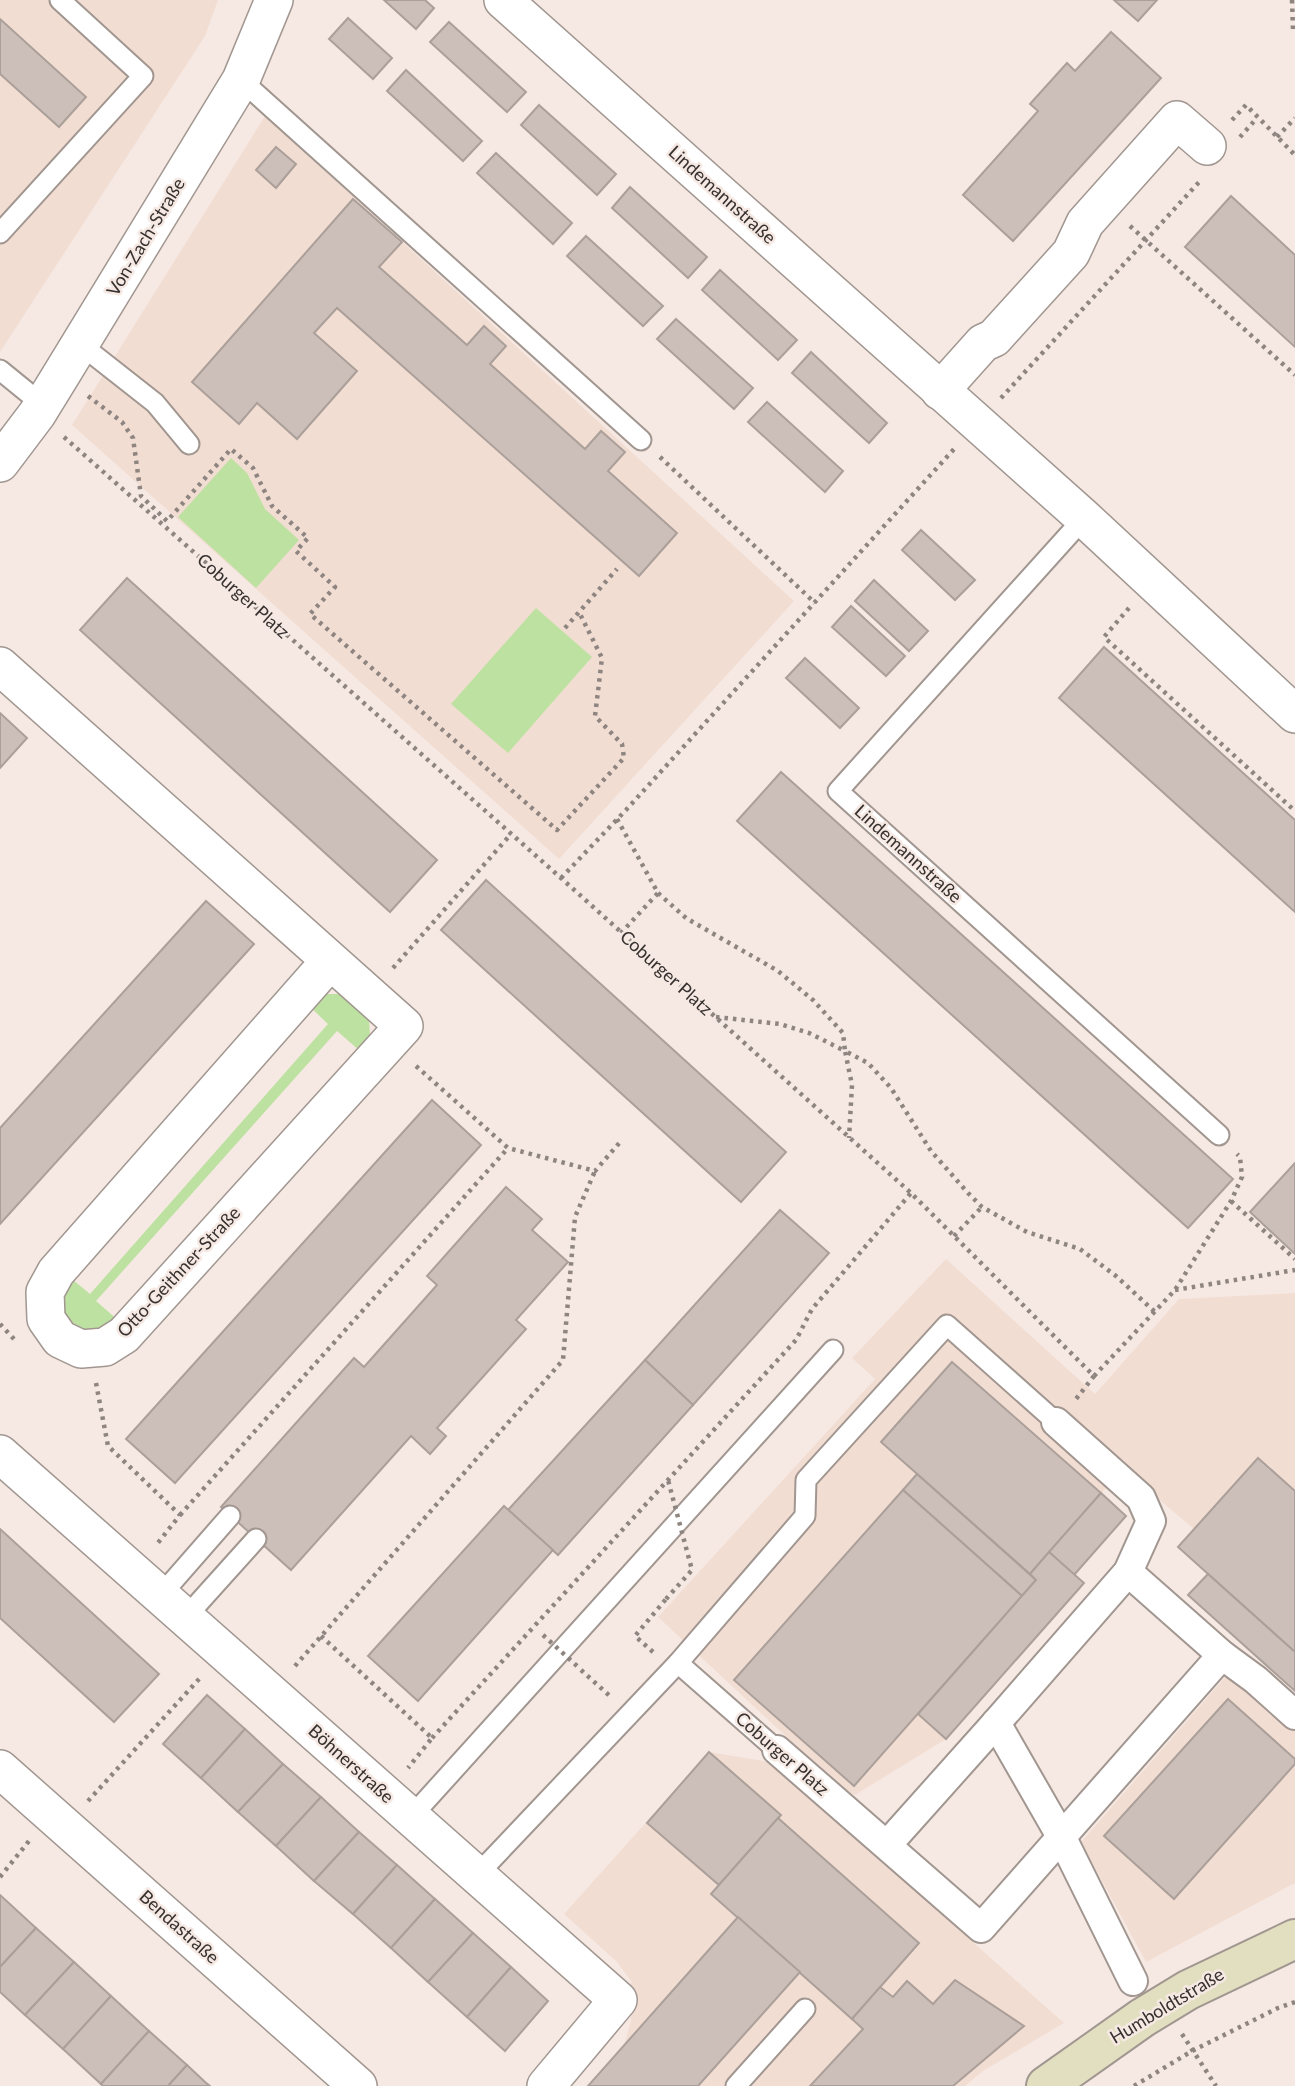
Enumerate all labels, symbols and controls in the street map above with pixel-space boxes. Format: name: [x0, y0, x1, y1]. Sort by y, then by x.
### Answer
street label: Lindemannstraße: [665, 140, 781, 248]
street label: Von-Zach-Straße: [101, 173, 189, 300]
street label: Coburger Platz: [193, 548, 294, 642]
street label: Lindemannstraße: [851, 799, 967, 907]
street label: Coburger Platz: [616, 925, 717, 1019]
street label: Otto-Geithner-Straße: [112, 1201, 244, 1341]
street label: Coburger Platz: [732, 1707, 834, 1800]
street label: Böhnerstraße: [304, 1719, 399, 1807]
street label: Bendastraße: [135, 1885, 224, 1968]
street label: Humboldtstraße: [1106, 1962, 1227, 2048]

